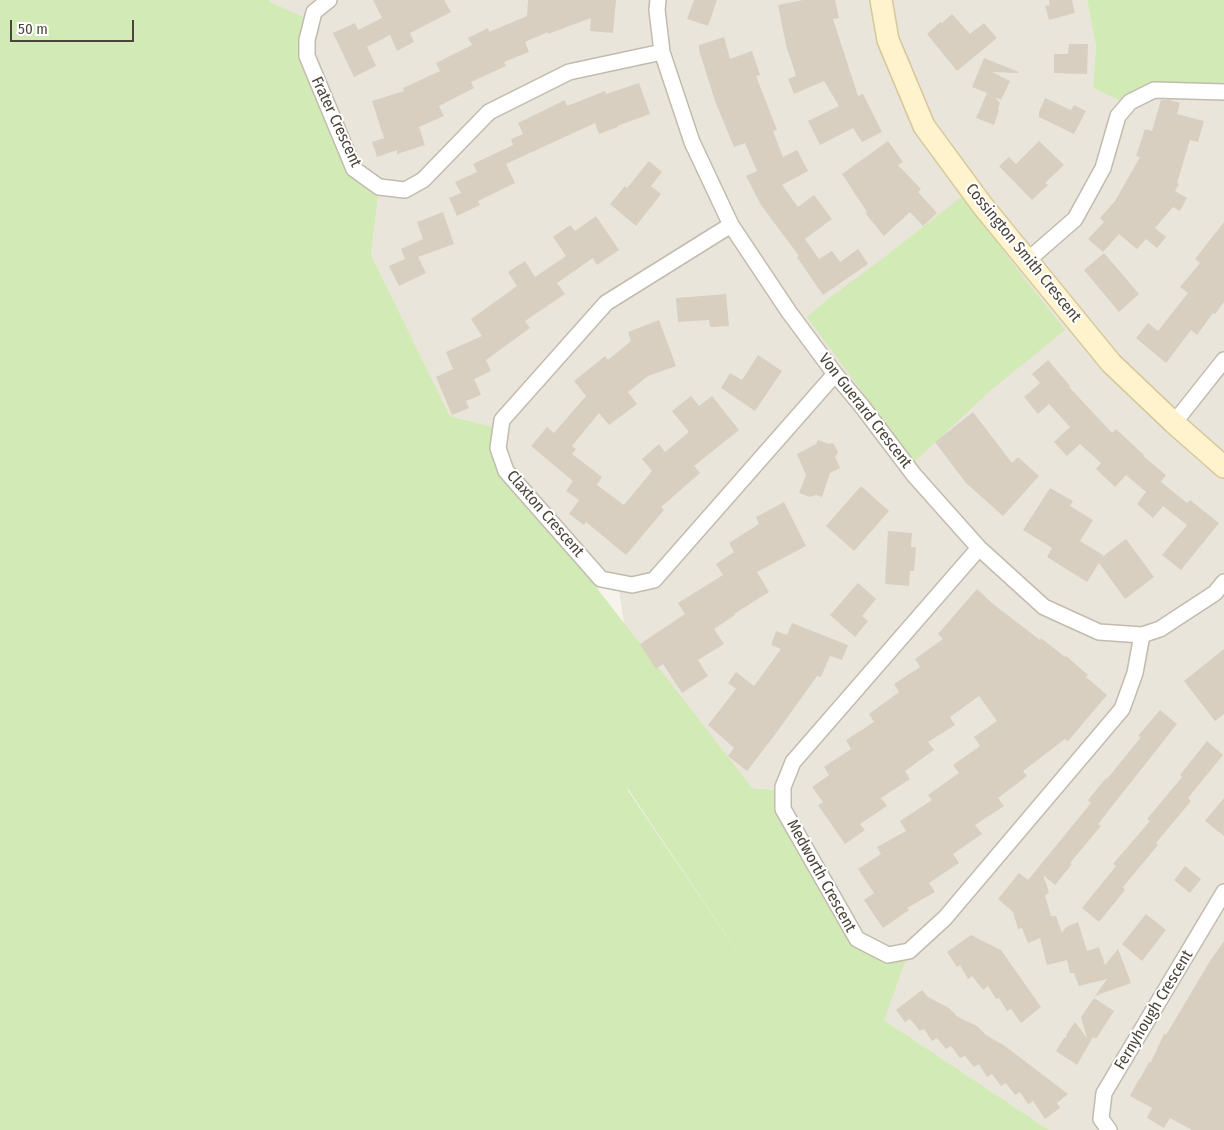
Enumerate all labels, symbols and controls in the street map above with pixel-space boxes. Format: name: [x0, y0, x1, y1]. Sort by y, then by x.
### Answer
scale bar: [12, 10, 136, 42]
text: 50 m: [18, 20, 48, 38]
street label: Frater Crescent: [307, 74, 365, 170]
street label: Cossington Smith Crescent: [961, 180, 1085, 326]
street label: Von Guerard Crescent: [814, 350, 916, 472]
street label: Claxton Crescent: [502, 467, 588, 561]
street label: Medworth Crescent: [782, 816, 860, 936]
street label: Fernyhough Crescent: [1111, 947, 1197, 1073]

